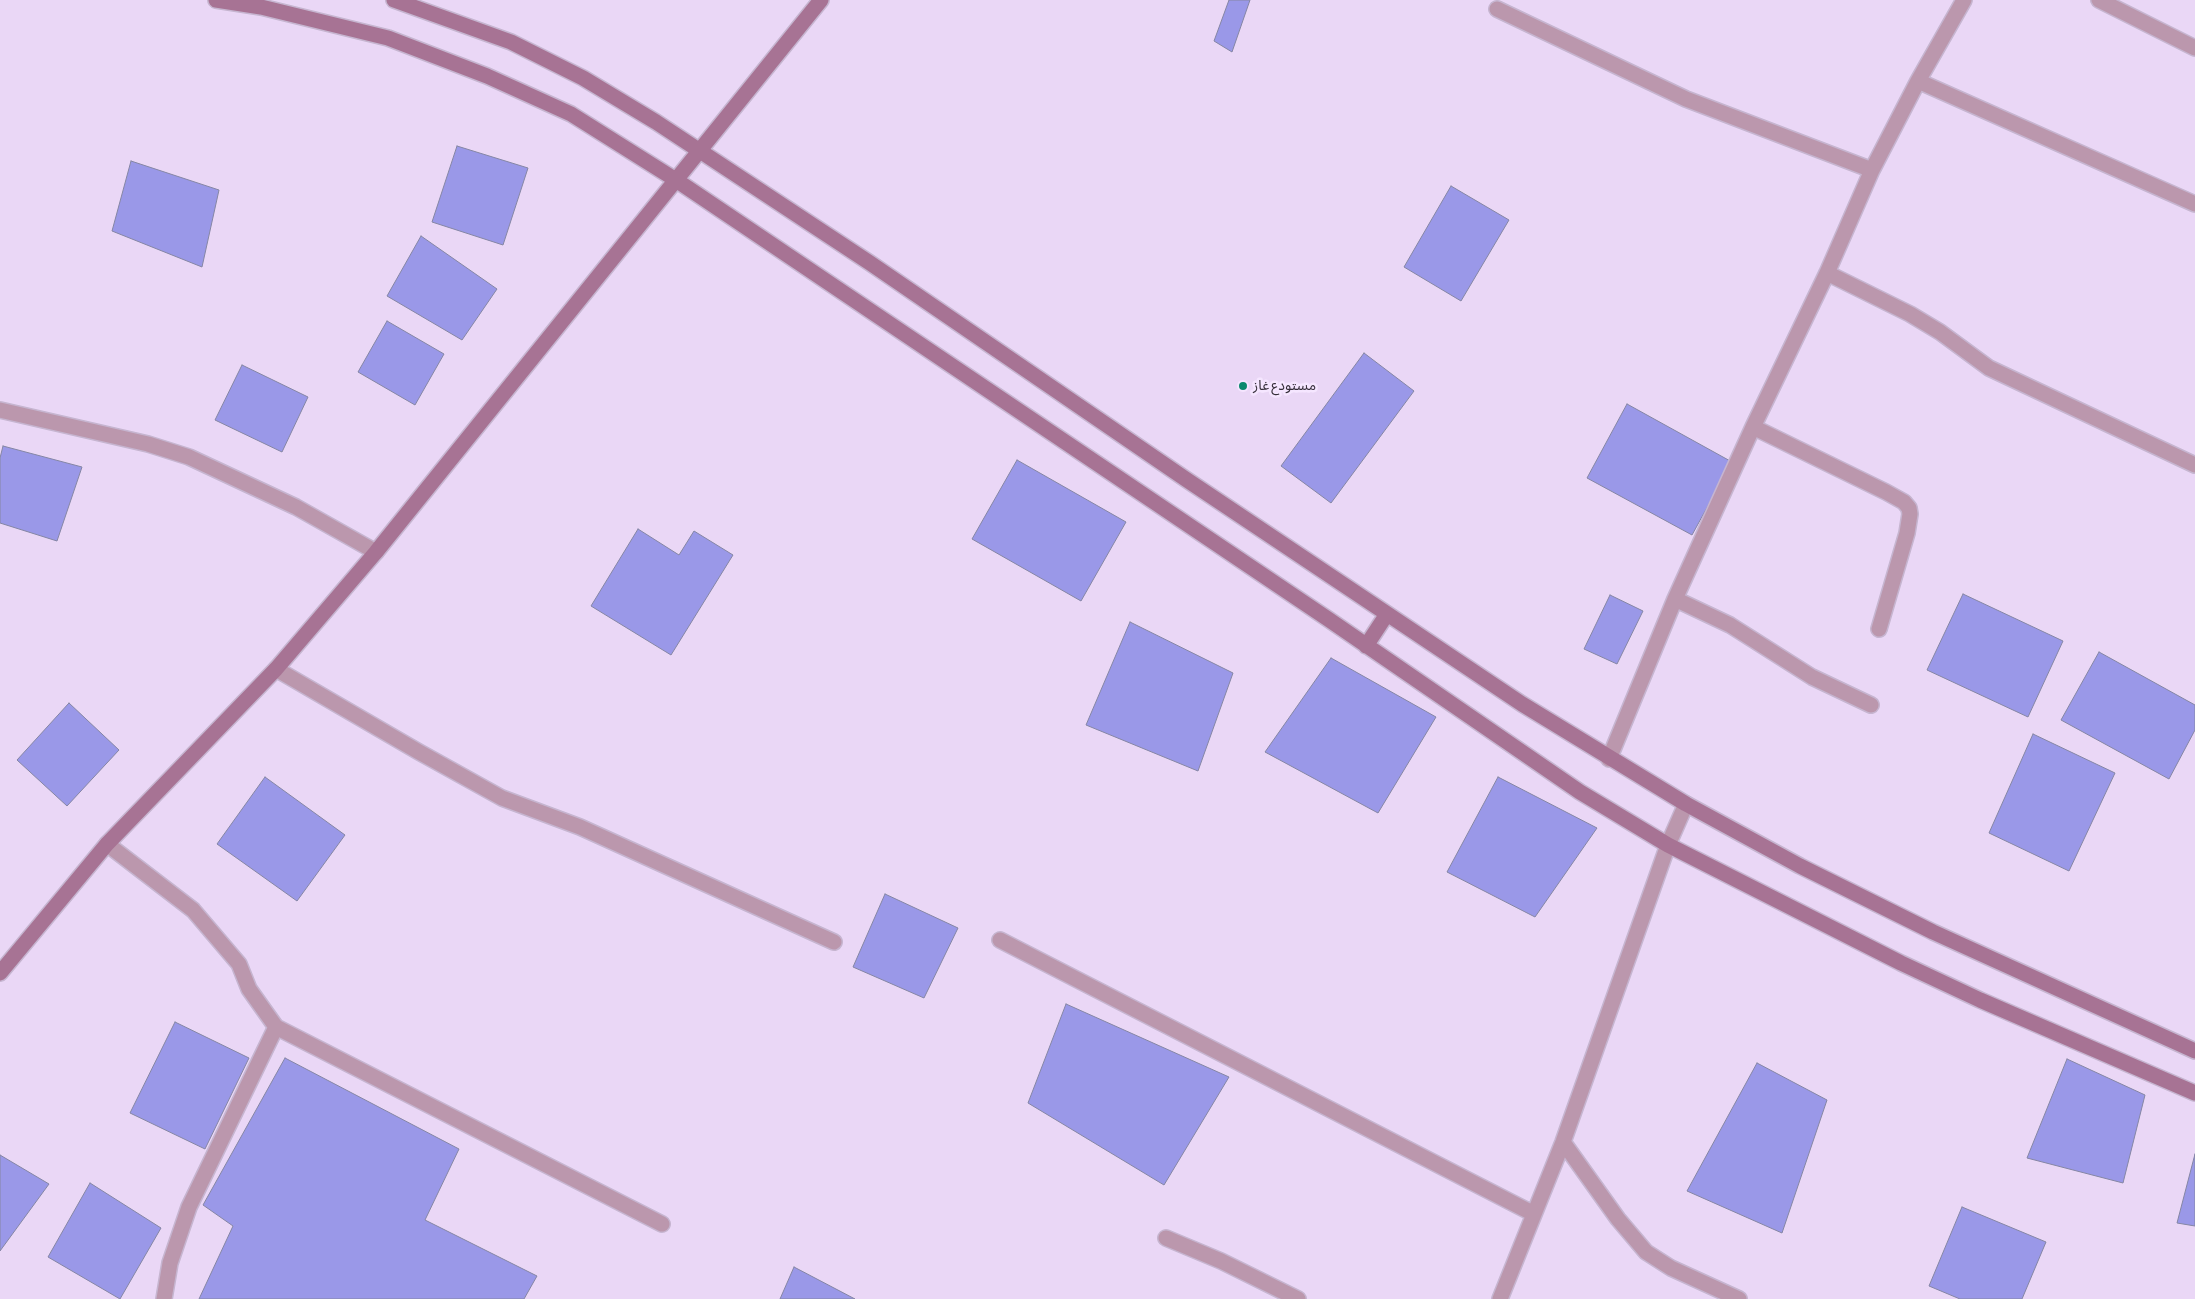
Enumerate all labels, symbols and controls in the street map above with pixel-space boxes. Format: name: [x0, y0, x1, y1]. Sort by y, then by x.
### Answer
place label: مستودع غاز: [1253, 378, 1316, 394]
marker: مستودع غاز: [1237, 380, 1249, 392]

